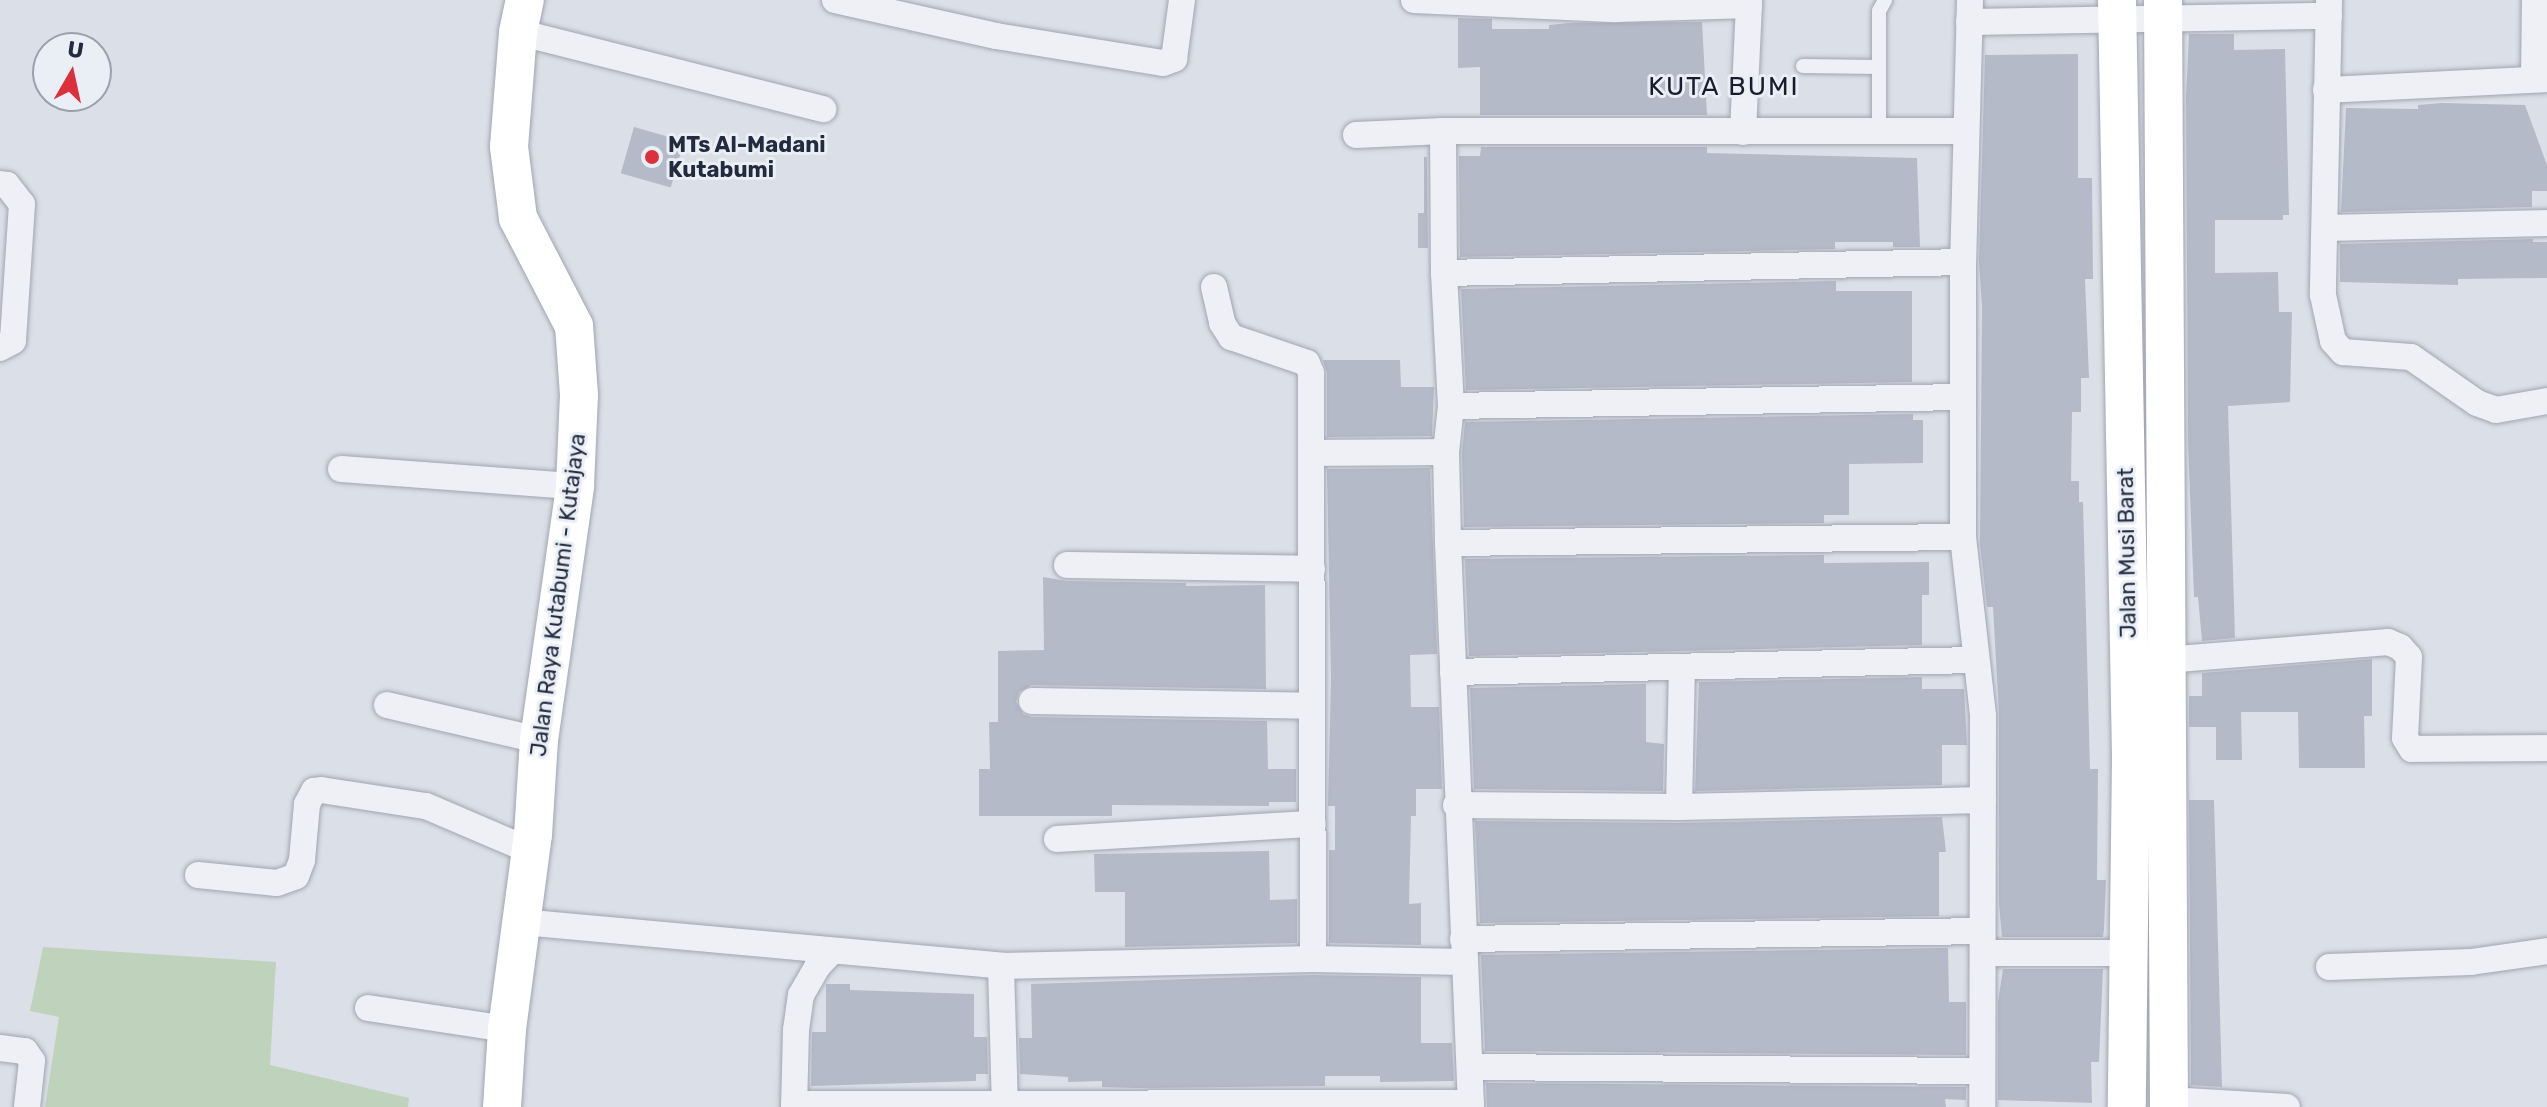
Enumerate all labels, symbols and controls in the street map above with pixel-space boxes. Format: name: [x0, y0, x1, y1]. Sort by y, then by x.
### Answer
north arrow: [32, 32, 112, 112]
text: U: [66, 35, 86, 64]
district label: KUTA BUMI: [1648, 71, 1800, 103]
place label: MTs Al-Madani Kutabumi: [668, 131, 826, 182]
marker: MTs Al-Madani Kutabumi: [643, 148, 661, 166]
street label: Jalan Raya Kutabumi - Kutajaya: [525, 432, 591, 758]
street label: Jalan Musi Barat: [2112, 468, 2142, 638]

